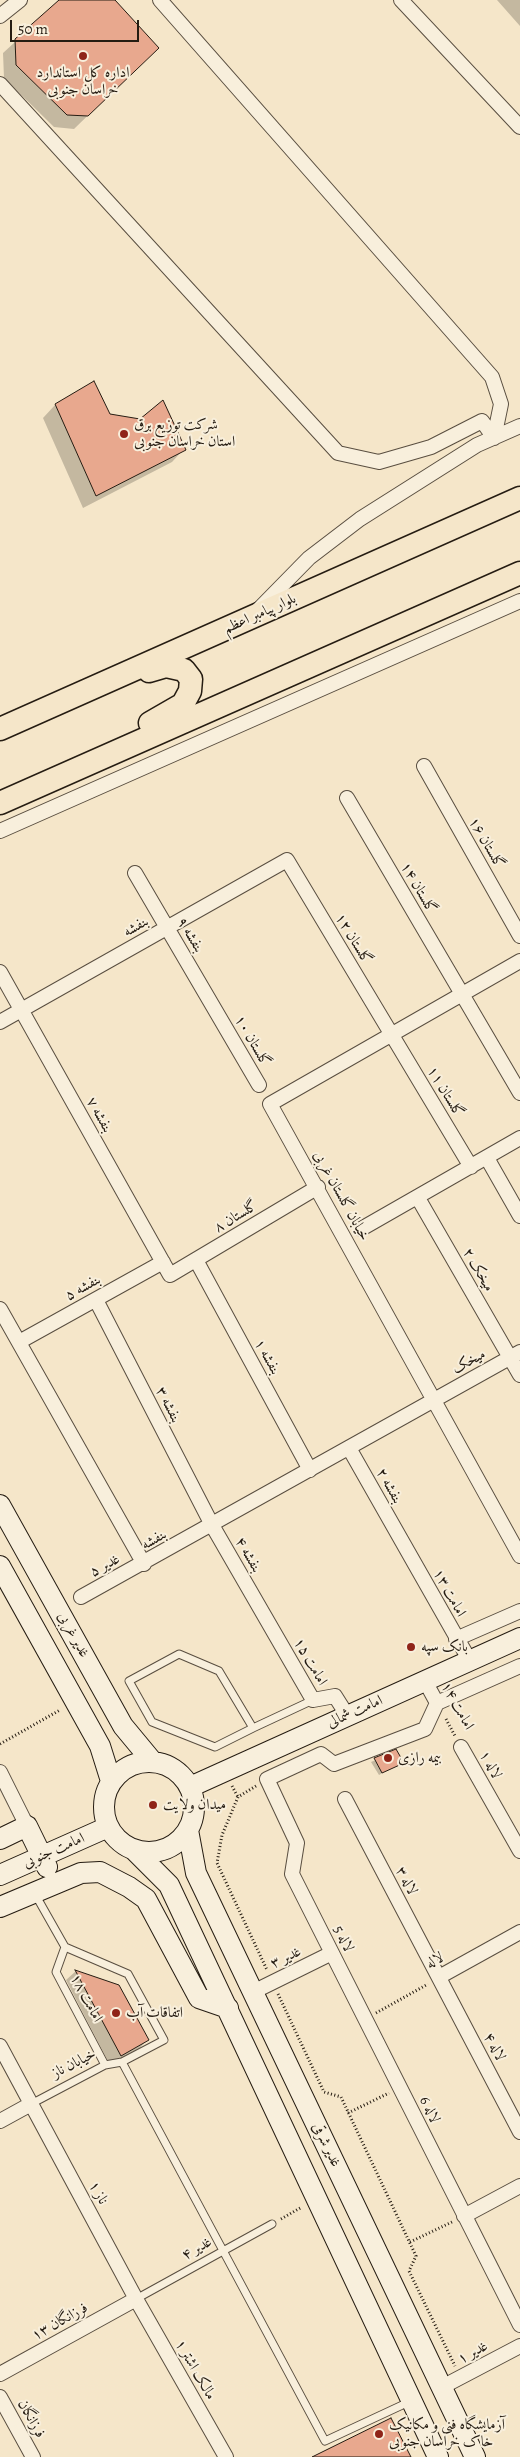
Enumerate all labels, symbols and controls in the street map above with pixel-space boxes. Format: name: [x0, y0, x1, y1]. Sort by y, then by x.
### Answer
scale bar: [12, 10, 141, 42]
text: 50 m: [18, 19, 48, 39]
marker: اداره کل استاندارد خراسان جنوبی: [77, 50, 89, 62]
place label: اداره کل استاندارد خراسان جنوبی: [36, 64, 130, 99]
place label: شرکت توزیع برق استان خراسان جنوبی: [134, 416, 235, 451]
marker: شرکت توزیع برق استان خراسان جنوبی: [118, 428, 130, 440]
street label: بلوار پیامبر اعظم: [221, 590, 299, 638]
street label: گلستان ۱۶: [464, 814, 508, 872]
street label: گلستان ۱۴: [396, 859, 440, 917]
street label: گلستان ۱۲: [331, 910, 375, 968]
street label: بنفشه: [120, 913, 152, 941]
street label: بنفشه ۹: [173, 914, 207, 956]
street label: گلستان ۱۰: [230, 1012, 274, 1070]
street label: گلستان ۱۱: [423, 1063, 467, 1121]
street label: بنفشه ۷: [82, 1094, 116, 1136]
street label: خیابان گلستان غربی: [309, 1148, 373, 1244]
street label: گلستان ۸: [211, 1197, 261, 1237]
street label: میخک ۲: [458, 1245, 498, 1295]
street label: بنفشه ۵: [62, 1271, 104, 1305]
street label: بنفشه ۱: [250, 1336, 284, 1378]
street label: میخک: [449, 1345, 489, 1379]
street label: بنفشه ۳: [151, 1384, 185, 1426]
street label: بنفشه ۲: [372, 1465, 406, 1507]
street label: بنفشه: [138, 1526, 170, 1554]
street label: بنفشه ۴: [231, 1534, 265, 1576]
street label: غدیر ۵: [87, 1551, 123, 1581]
street label: امامت ۱۳: [428, 1566, 470, 1620]
street label: غدیر غربی: [53, 1609, 93, 1661]
street label: امامت ۱۵: [289, 1635, 331, 1689]
place label: بانک سپه: [421, 1638, 468, 1656]
marker: بانک سپه: [405, 1641, 417, 1653]
street label: امامت ۱۴: [436, 1679, 478, 1733]
street label: امامت شمالی: [324, 1692, 386, 1732]
street label: لاله ۱: [475, 1748, 505, 1782]
place label: بیمه رازی: [398, 1749, 441, 1767]
marker: بیمه رازی: [382, 1752, 394, 1764]
place label: میدان ولایت: [163, 1796, 226, 1814]
marker: میدان ولایت: [147, 1799, 159, 1811]
street label: امامت جنوبی: [20, 1829, 88, 1873]
street label: لاله ۳: [391, 1864, 421, 1898]
street label: لاله 5: [329, 1923, 357, 1955]
street label: غدیر ۳: [268, 1943, 304, 1973]
street label: لاله: [423, 1949, 447, 1973]
street label: امامت ۱۸: [66, 1971, 106, 2025]
place label: اتفاقات آب: [126, 2004, 183, 2022]
marker: اتفاقات آب: [110, 2007, 122, 2019]
street label: لاله ۴: [479, 2030, 509, 2064]
street label: خیابان ناز: [49, 2045, 99, 2083]
street label: لاله 6: [415, 2094, 443, 2126]
street label: غدیر شرقی: [308, 2120, 344, 2170]
street label: ناز ۱: [84, 2178, 112, 2208]
street label: غدیر ۴: [179, 2233, 215, 2265]
street label: فرزانگان ۱۳: [29, 2299, 91, 2345]
street label: مالک اشتر ۱: [171, 2337, 219, 2403]
street label: غدیر ۱: [455, 2338, 491, 2368]
street label: فرزانگان: [13, 2397, 49, 2441]
place label: آزمایشگاه فنی و مکانیک خاک خراسان جنوبی: [389, 2416, 505, 2451]
marker: آزمایشگاه فنی و مکانیک خاک خراسان جنوبی: [373, 2428, 385, 2440]

